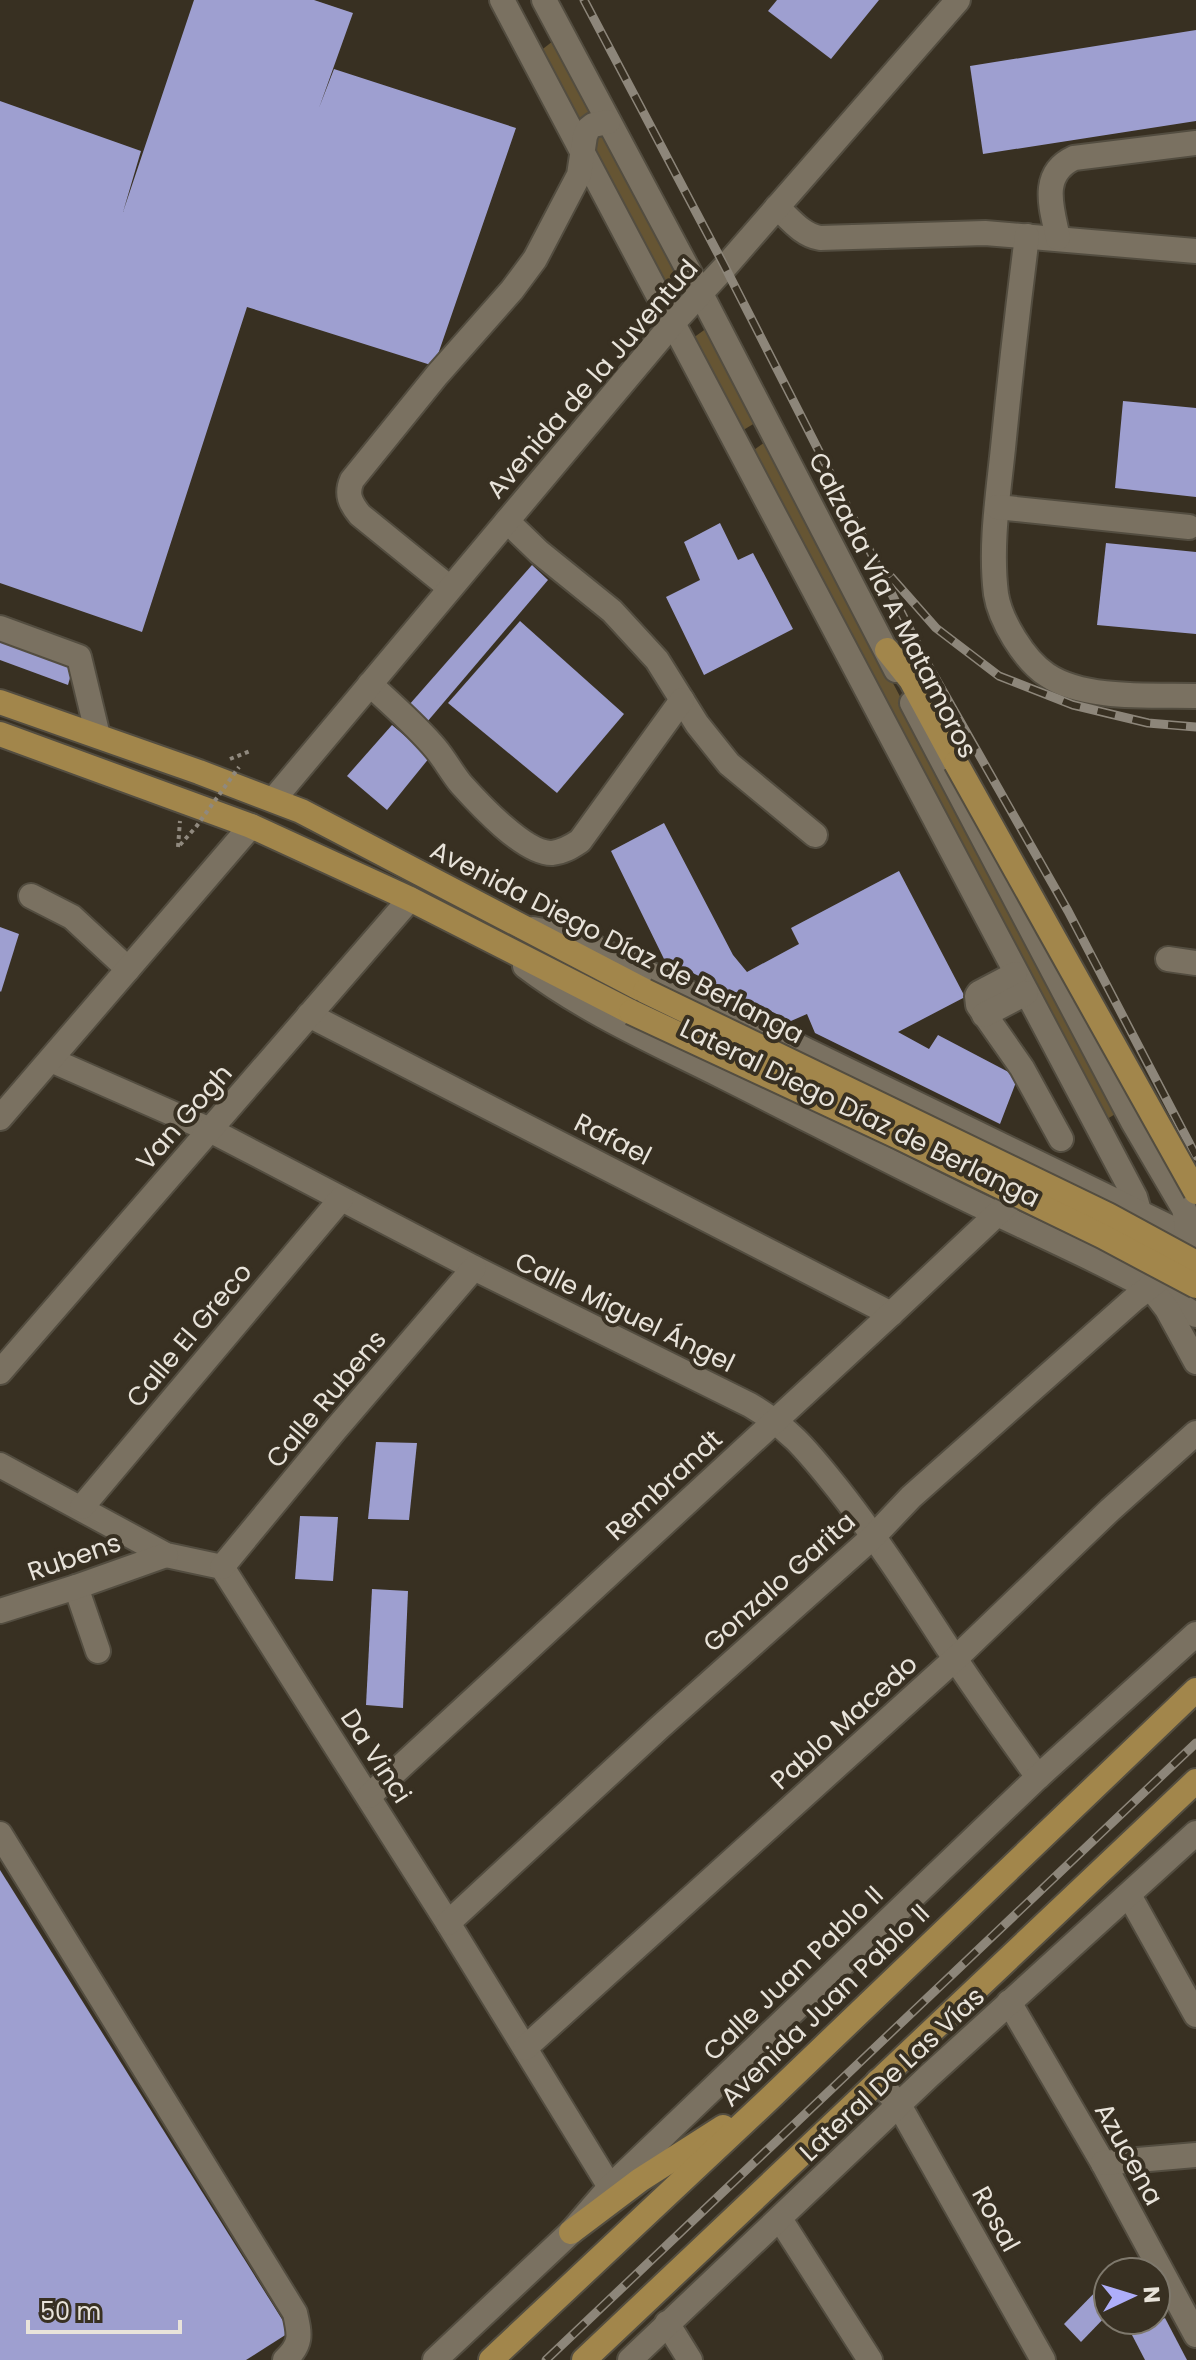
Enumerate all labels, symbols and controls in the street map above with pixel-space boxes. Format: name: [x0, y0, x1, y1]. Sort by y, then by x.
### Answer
street label: Avenida de la Juventud: [478, 252, 706, 506]
street label: Calzada Vía A Matamoros: [800, 446, 986, 764]
street label: Avenida Diego Díaz de Berlanga: [424, 832, 810, 1052]
street label: Lateral Diego Díaz de Berlanga: [674, 1010, 1046, 1216]
street label: Van Gogh: [128, 1056, 240, 1178]
street label: Rafael: [568, 1104, 658, 1174]
street label: Calle Miguel Ángel: [509, 1243, 741, 1381]
street label: Calle El Greco: [118, 1255, 260, 1415]
street label: Calle Rubens: [258, 1322, 394, 1476]
street label: Rembrandt: [598, 1422, 730, 1548]
street label: Gonzalo Garita: [695, 1504, 863, 1660]
street label: Rubens: [23, 1524, 125, 1590]
street label: Pablo Macedo: [763, 1646, 925, 1798]
street label: Da Vinci: [332, 1702, 420, 1810]
street label: Calle Juan Pablo II: [695, 1877, 891, 2069]
street label: Avenida Juan Pablo II: [713, 1896, 937, 2114]
street label: Lateral De Las Vías: [792, 1979, 992, 2169]
street label: Azucena: [1086, 2096, 1172, 2212]
street label: Rosal: [963, 2180, 1029, 2258]
north arrow: [1092, 2256, 1172, 2336]
scale bar: [28, 2284, 180, 2334]
text: N: [1135, 2285, 1167, 2304]
text: 50 m: [40, 2295, 101, 2328]

